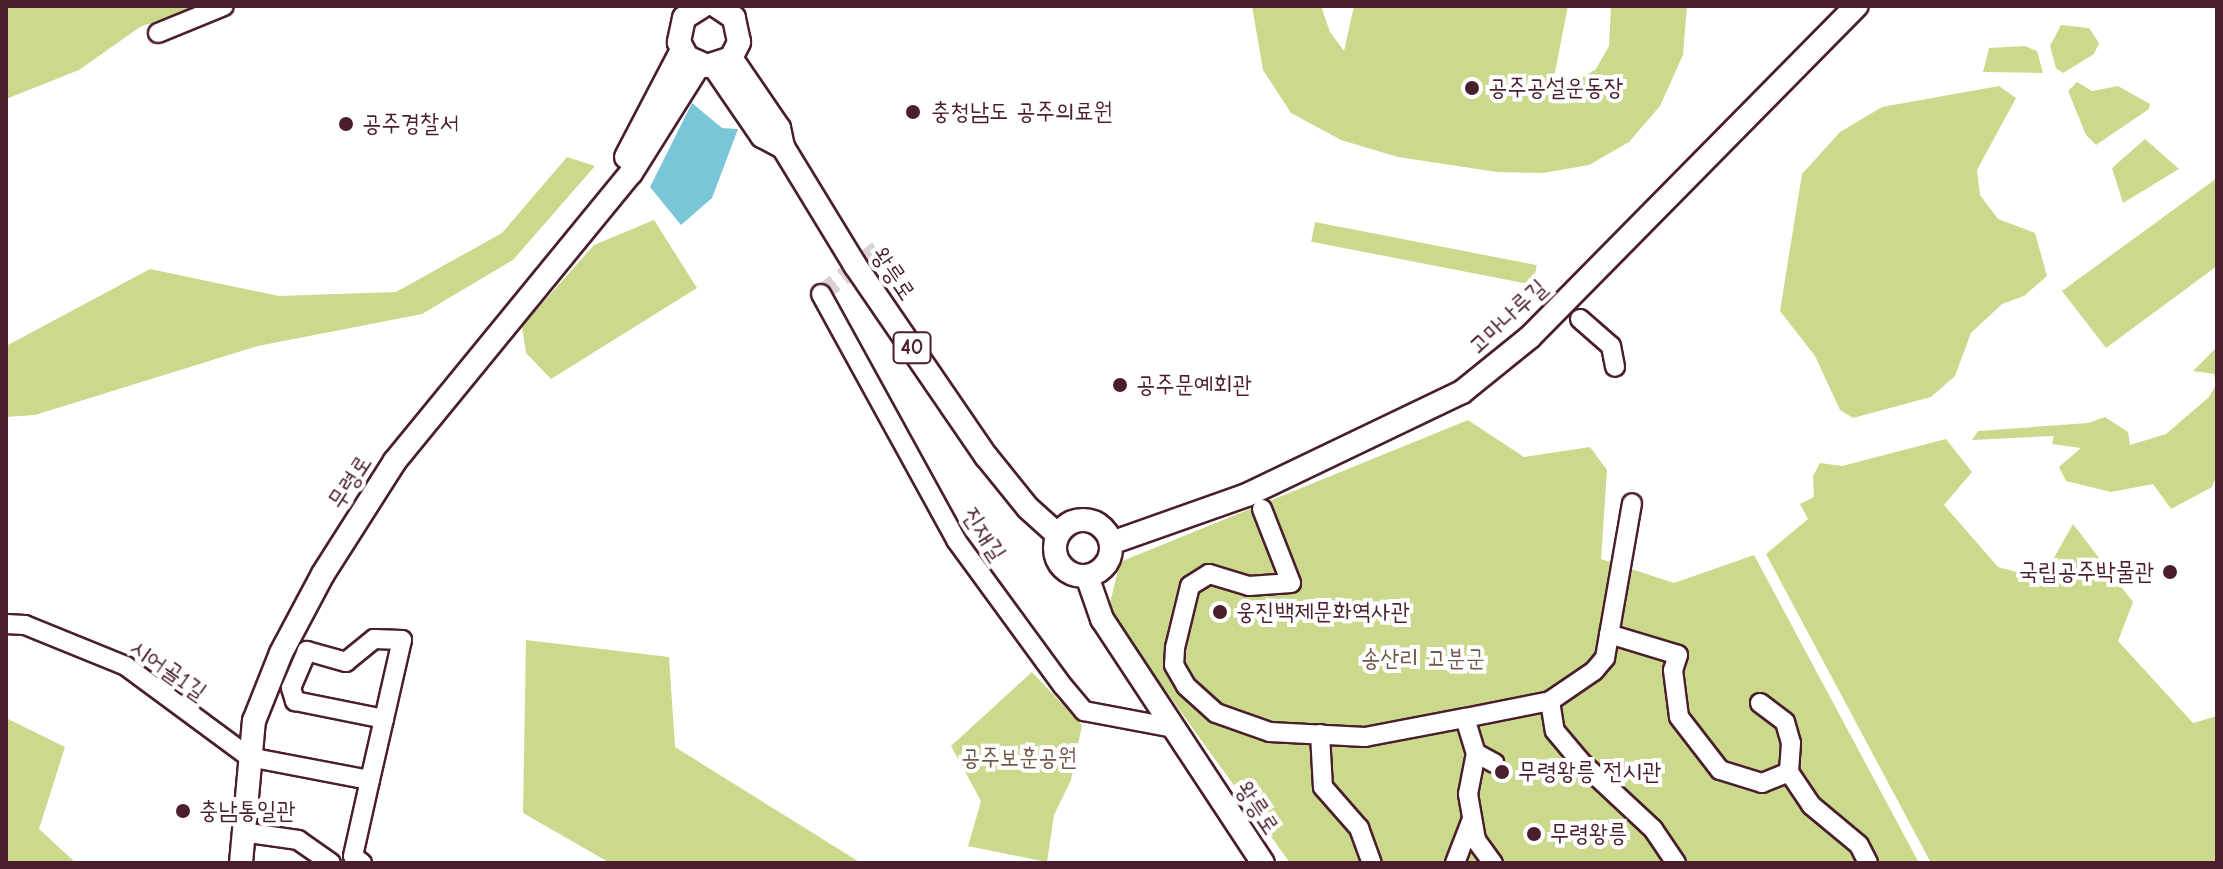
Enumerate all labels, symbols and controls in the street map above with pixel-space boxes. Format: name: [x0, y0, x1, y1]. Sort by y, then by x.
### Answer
place label: 공주공설운동장: [1488, 74, 1623, 102]
marker: 공주공설운동장: [1463, 79, 1481, 97]
place label: 충청남도 공주의료원: [931, 98, 1113, 126]
marker: 충청남도 공주의료원: [902, 101, 924, 123]
place label: 공주경찰서: [362, 110, 459, 138]
marker: 공주경찰서: [337, 115, 355, 133]
street label: 왕릉로: [865, 242, 921, 306]
street label: 고마나루길: [1463, 274, 1553, 360]
road number: 40: [892, 330, 932, 366]
place label: 공주문예회관: [1136, 371, 1252, 399]
marker: 공주문예회관: [1111, 376, 1129, 394]
street label: 무령로: [322, 450, 378, 514]
street label: 진재길: [956, 502, 1012, 566]
place label: 국립공주박물관: [2019, 558, 2154, 586]
marker: 국립공주박물관: [2161, 563, 2179, 581]
place label: 웅진백제문화역사관: [1236, 598, 1410, 626]
marker: 웅진백제문화역사관: [1211, 603, 1229, 621]
street label: 시어골1길: [124, 633, 212, 707]
park label: 송산리 고분군: [1361, 645, 1485, 673]
park label: 공주보훈공원: [961, 744, 1077, 772]
place label: 무령왕릉 전시관: [1518, 758, 1661, 786]
marker: 무령왕릉 전시관: [1493, 763, 1511, 781]
street label: 왕릉로: [1229, 776, 1285, 840]
place label: 충남통일관: [199, 797, 296, 825]
marker: 충남통일관: [174, 802, 192, 820]
place label: 무령왕릉: [1550, 820, 1627, 848]
marker: 무령왕릉: [1525, 825, 1543, 843]

